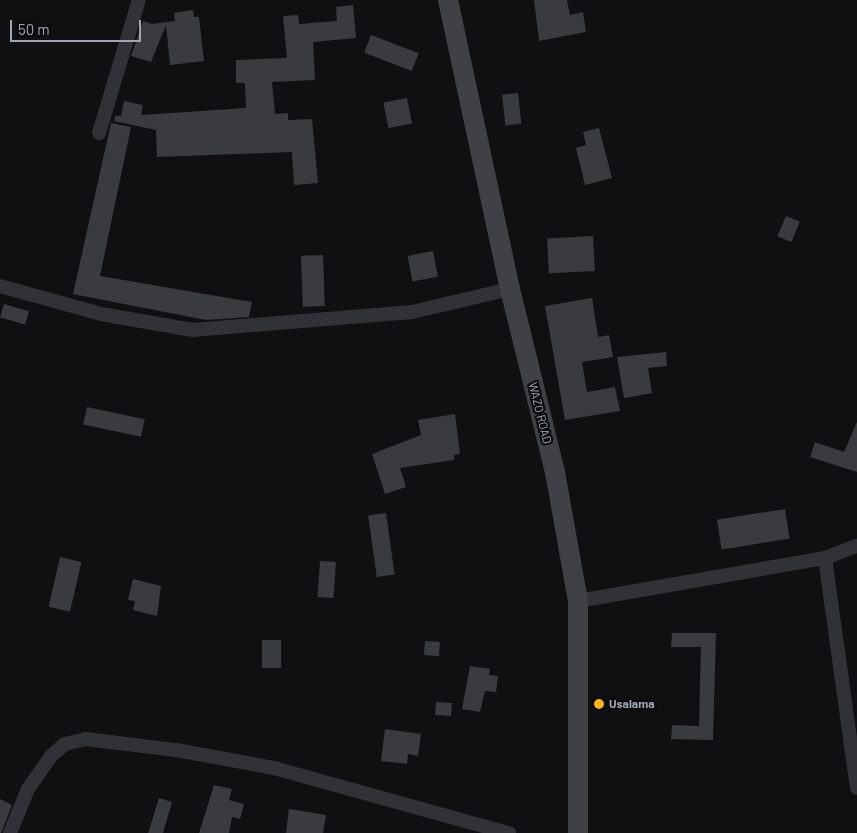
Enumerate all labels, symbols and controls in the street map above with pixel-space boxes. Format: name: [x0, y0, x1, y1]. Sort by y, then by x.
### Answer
scale bar: [12, 10, 144, 42]
text: 50 m: [18, 20, 50, 38]
street label: WAZO ROAD: [525, 381, 555, 445]
place label: Usalama: [609, 697, 655, 711]
marker: Usalama: [593, 698, 605, 710]

